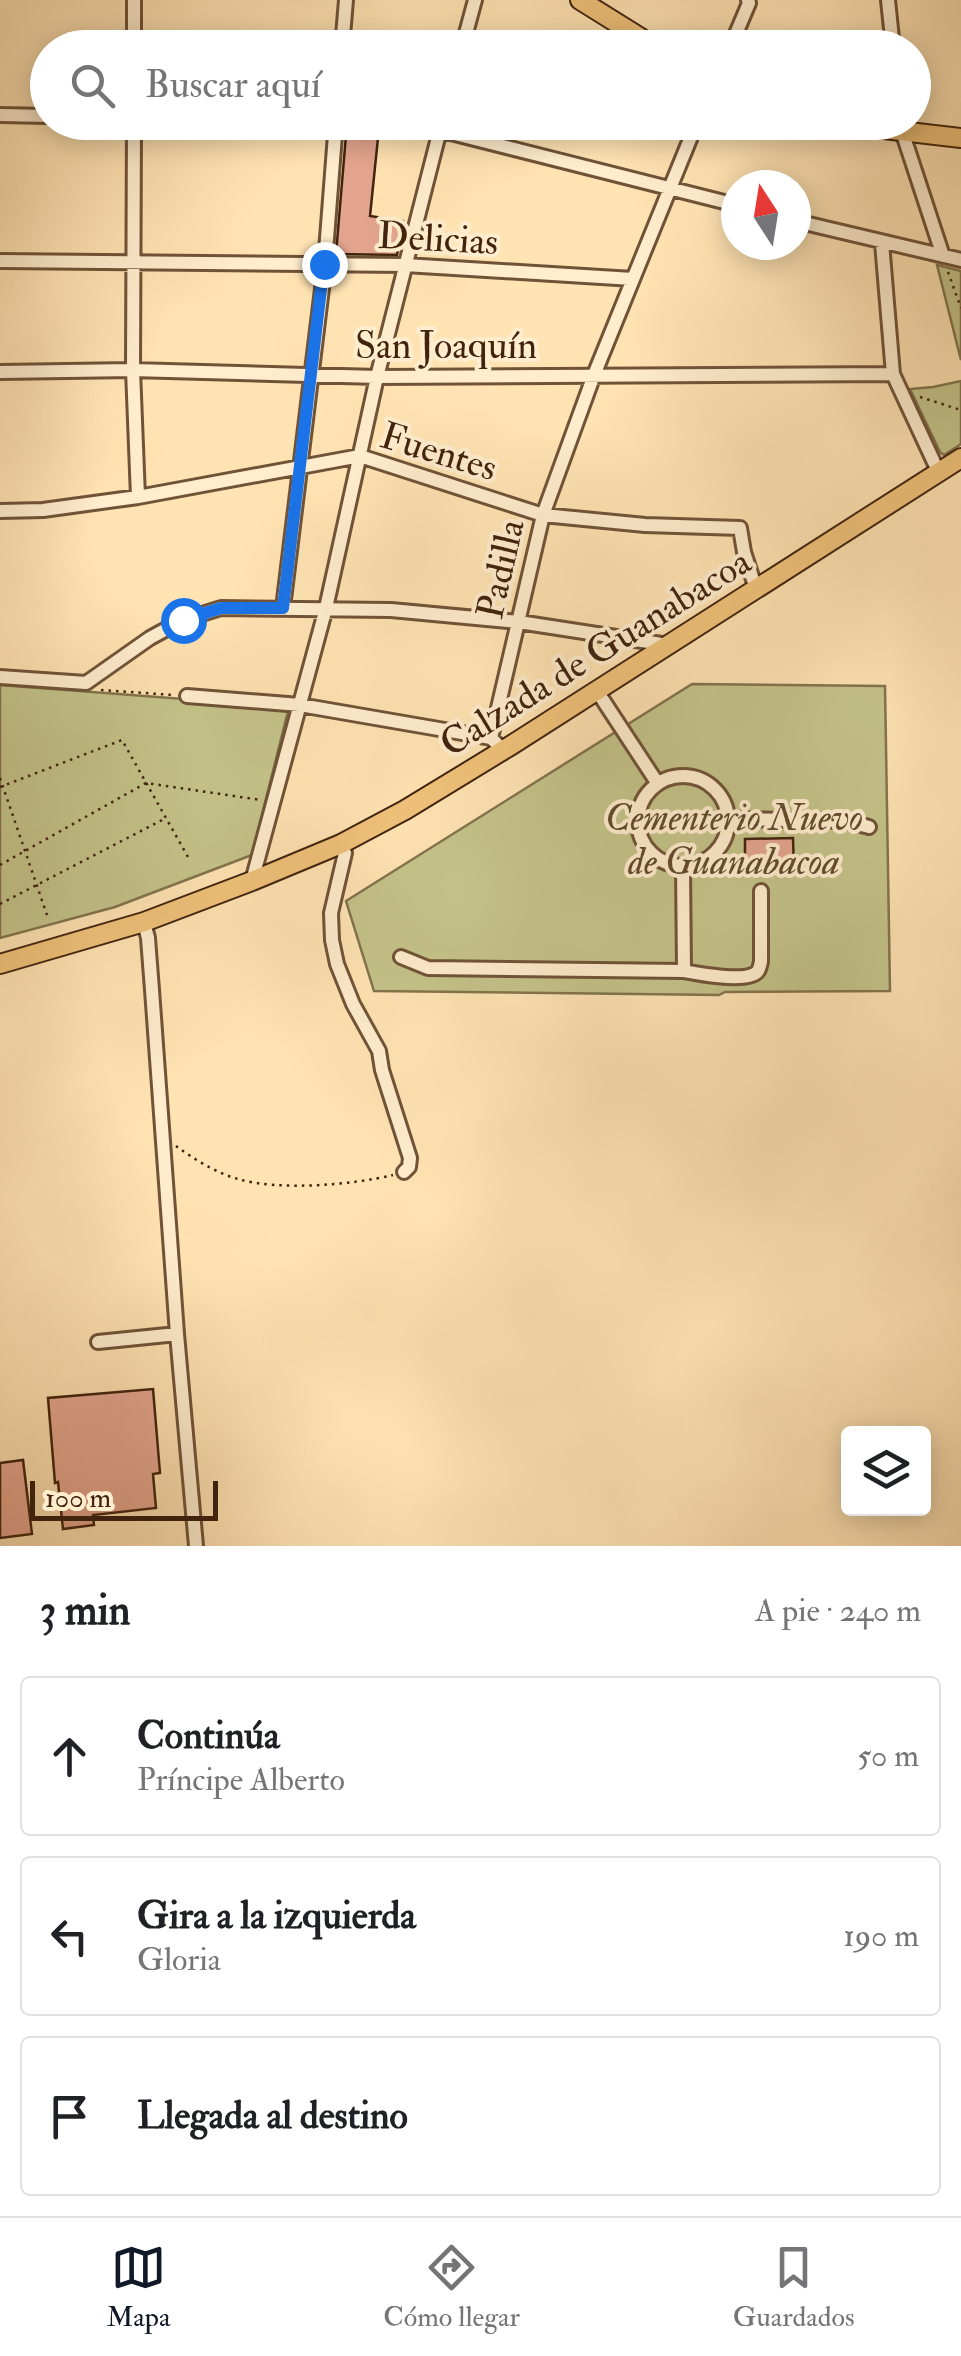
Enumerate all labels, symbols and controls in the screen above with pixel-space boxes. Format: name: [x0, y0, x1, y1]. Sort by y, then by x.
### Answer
search box: [30, 30, 931, 140]
icon: search: [65, 58, 120, 113]
text: Buscar aquí: [145, 61, 321, 109]
north arrow: [721, 170, 811, 260]
street label: Delicias: [376, 212, 499, 266]
route end: [302, 242, 348, 288]
street label: San Joaquín: [355, 322, 537, 370]
street label: Fuentes: [375, 412, 503, 492]
street label: Padilla: [466, 514, 536, 624]
street label: Calzada de Guanabacoa: [431, 538, 760, 768]
route start: [161, 598, 207, 644]
park label: Cementerio Nuevo de Guanabacoa: [605, 794, 863, 886]
map controls: [841, 1426, 931, 1516]
button: layers: [841, 1426, 931, 1516]
scale bar: [30, 1476, 218, 1520]
text: 100 m: [45, 1481, 111, 1516]
text: 3 min: [40, 1585, 130, 1637]
text: A pie · 240 m: [755, 1591, 921, 1631]
text: Continúa: [137, 1712, 280, 1760]
icon: ahead: [42, 1729, 97, 1784]
text: 50 m: [857, 1736, 919, 1776]
text: Príncipe Alberto: [137, 1760, 345, 1800]
text: Gira a la izquierda: [137, 1892, 416, 1940]
icon: left: [42, 1909, 97, 1964]
text: 190 m: [843, 1916, 919, 1956]
text: Gloria: [137, 1940, 221, 1980]
icon: arrive: [42, 2089, 97, 2144]
text: Llegada al destino: [137, 2092, 408, 2140]
tab: Mapa: [106, 2240, 170, 2335]
tab: Cómo llegar: [383, 2240, 520, 2335]
tab: Guardados: [733, 2240, 855, 2335]

